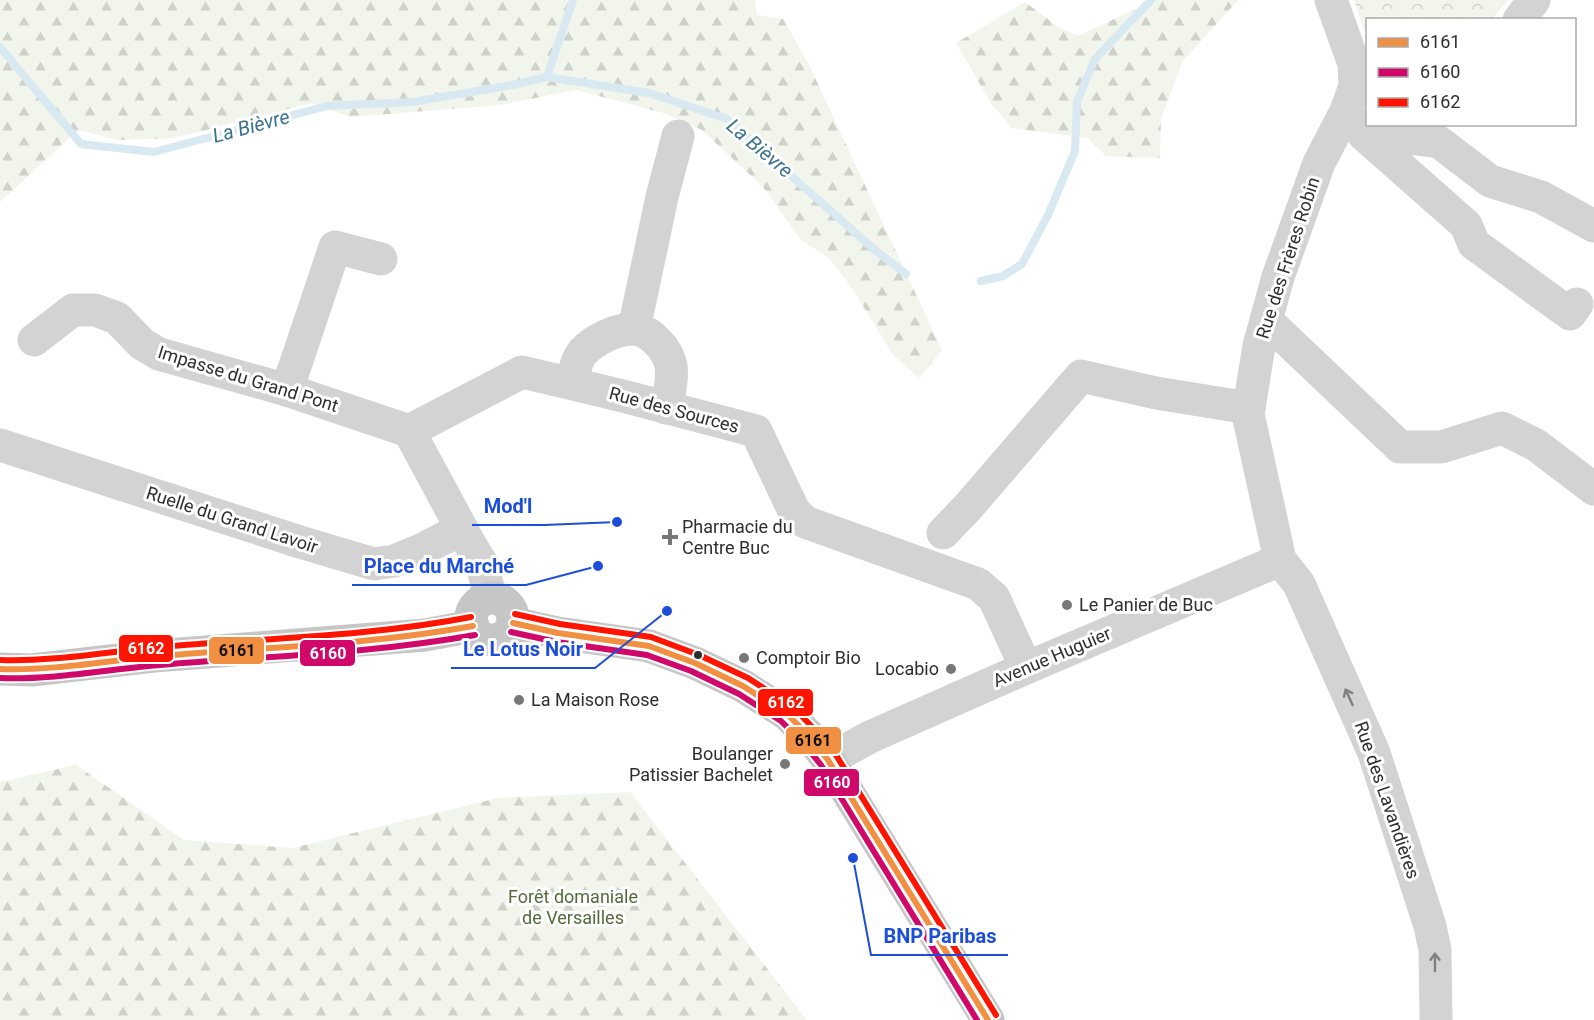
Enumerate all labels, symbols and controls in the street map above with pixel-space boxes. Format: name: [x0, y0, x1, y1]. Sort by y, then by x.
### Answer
legend: [1366, 18, 1576, 126]
text: 6161: [1420, 31, 1460, 52]
text: 6160: [1420, 61, 1460, 82]
text: 6162: [1420, 91, 1460, 112]
water label: La Bièvre: [210, 104, 292, 148]
water label: La Bièvre: [722, 113, 798, 183]
street label: Rue des Frères Robin: [1251, 174, 1324, 341]
street label: Impasse du Grand Pont: [155, 341, 341, 416]
street label: Rue des Sources: [607, 382, 741, 437]
street label: Ruelle du Grand Lavoir: [144, 482, 320, 557]
callout: Mod'l: [472, 487, 544, 525]
text: Mod'l: [484, 494, 532, 518]
place label: Pharmacie du Centre Buc: [682, 516, 793, 558]
marker: Pharmacie du Centre Buc: [663, 530, 677, 544]
callout: Place du Marché: [352, 547, 526, 585]
text: Place du Marché: [364, 554, 514, 578]
place label: Le Panier de Buc: [1079, 594, 1213, 615]
marker: Le Panier de Buc: [1060, 598, 1074, 612]
street label: Avenue Huguier: [990, 622, 1114, 691]
callout: Le Lotus Noir: [451, 630, 595, 668]
line badge: 6162: [118, 634, 174, 663]
line badge: 6161: [208, 636, 265, 665]
text: Le Lotus Noir: [463, 637, 584, 661]
text: 6162: [128, 639, 164, 658]
line badge: 6160: [299, 639, 356, 667]
text: 6161: [219, 641, 255, 660]
text: 6160: [310, 644, 346, 663]
place label: Comptoir Bio: [756, 647, 861, 668]
unlabelled marker: [692, 649, 704, 661]
marker: Comptoir Bio: [737, 651, 751, 665]
place label: Locabio: [875, 658, 939, 679]
marker: Locabio: [944, 662, 958, 676]
line badge: 6162: [757, 688, 814, 717]
place label: La Maison Rose: [531, 689, 659, 710]
one-way arrow: [1343, 689, 1354, 707]
marker: La Maison Rose: [512, 693, 526, 707]
text: 6162: [768, 693, 804, 712]
street label: Rue des Lavandières: [1351, 718, 1424, 881]
line badge: 6161: [785, 726, 842, 755]
text: 6161: [795, 731, 831, 750]
place label: Boulanger Patissier Bachelet: [629, 743, 773, 785]
marker: Boulanger Patissier Bachelet: [778, 757, 792, 771]
line badge: 6160: [803, 768, 860, 797]
text: 6160: [814, 773, 850, 792]
park label: Forêt domaniale de Versailles: [508, 886, 638, 928]
callout: BNP Paribas: [871, 917, 1008, 955]
text: BNP Paribas: [883, 924, 997, 948]
one-way arrow: [1430, 952, 1441, 972]

